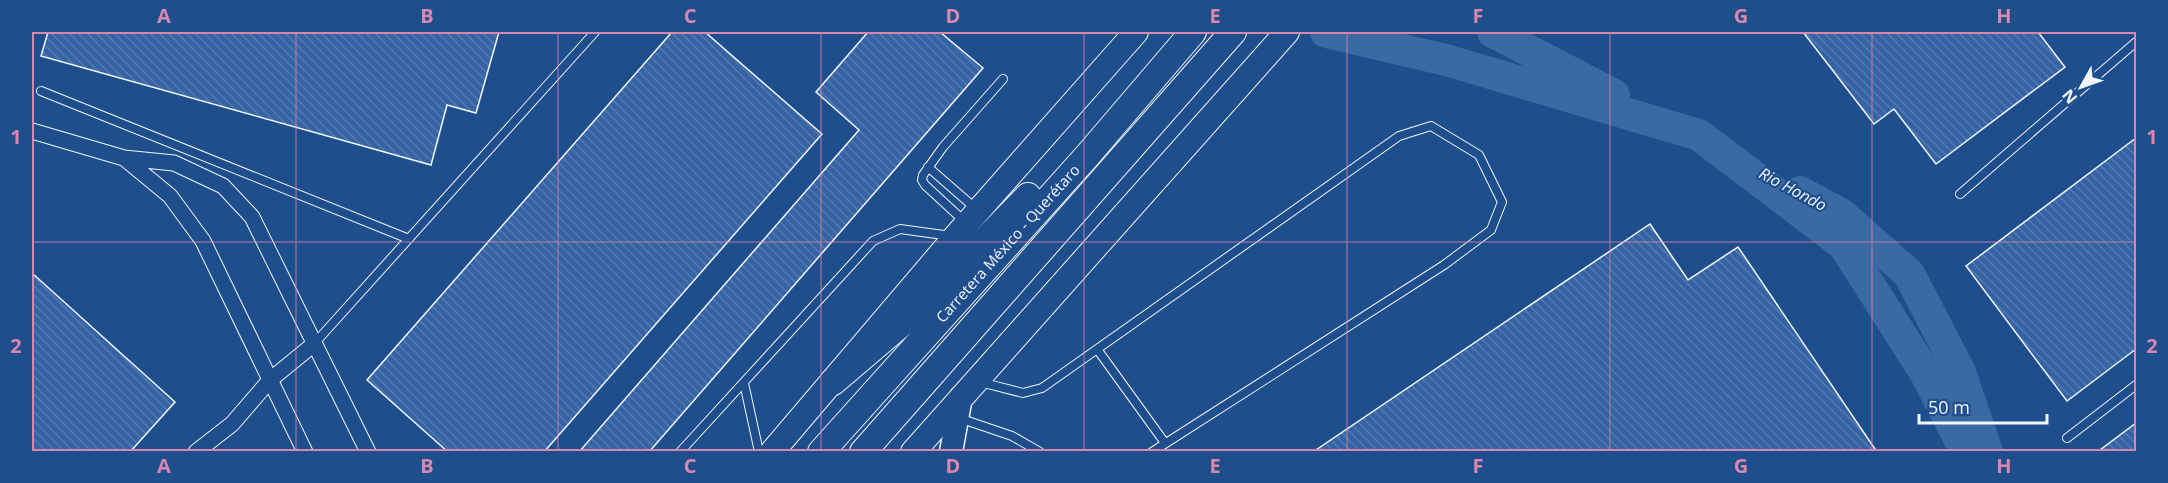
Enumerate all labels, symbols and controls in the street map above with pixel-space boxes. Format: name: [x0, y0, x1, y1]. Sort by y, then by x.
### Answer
text: A: [157, 2, 171, 29]
text: B: [420, 2, 434, 29]
text: C: [684, 2, 697, 29]
text: D: [946, 2, 960, 29]
text: E: [1209, 2, 1221, 29]
text: F: [1473, 2, 1483, 29]
text: G: [1734, 2, 1748, 29]
text: H: [1996, 2, 2012, 29]
north arrow: [2051, 57, 2111, 117]
text: N: [2057, 85, 2082, 109]
text: 1: [10, 123, 22, 150]
text: 1: [2146, 123, 2158, 150]
street label: Carretera México - Querétaro: [931, 160, 1084, 326]
water label: Rio Hondo: [1755, 162, 1831, 216]
text: 2: [10, 332, 22, 359]
text: 2: [2146, 332, 2158, 359]
scale bar: [1919, 387, 2046, 425]
text: 50 m: [1928, 395, 1970, 419]
text: A: [157, 452, 171, 479]
text: B: [420, 452, 434, 479]
text: C: [684, 452, 697, 479]
text: D: [946, 452, 960, 479]
text: E: [1209, 452, 1221, 479]
text: F: [1473, 452, 1483, 479]
text: G: [1734, 452, 1748, 479]
text: H: [1996, 452, 2012, 479]

